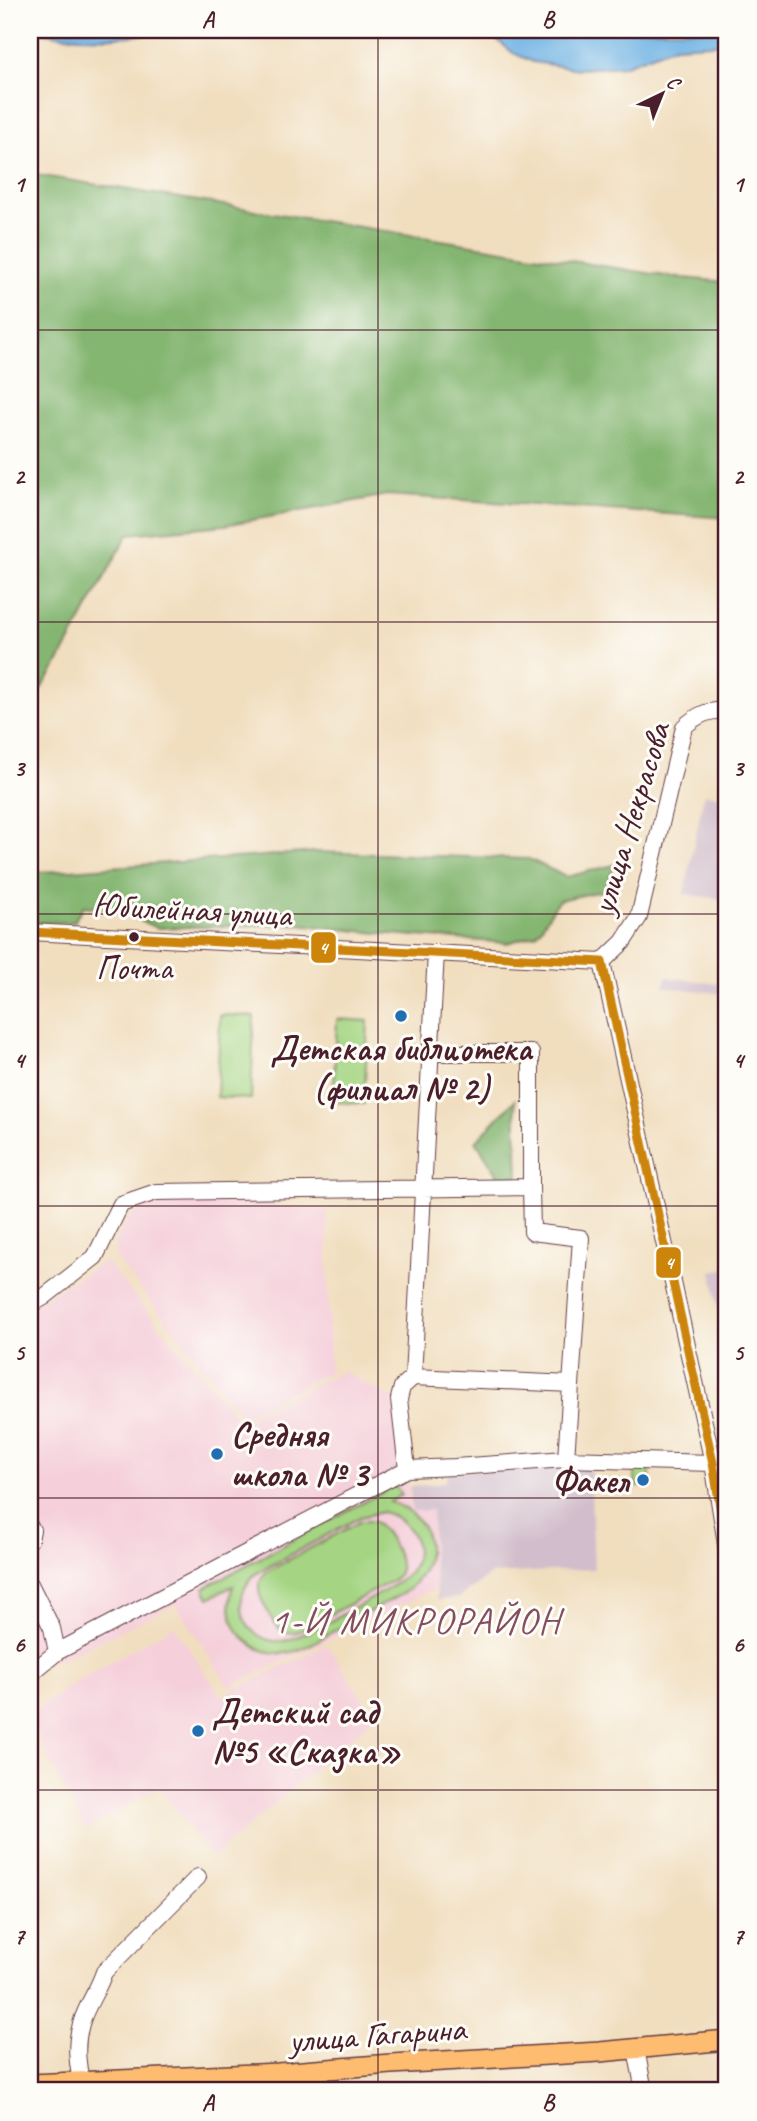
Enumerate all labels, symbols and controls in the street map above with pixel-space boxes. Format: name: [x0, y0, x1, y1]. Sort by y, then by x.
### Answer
text: A: [202, 5, 216, 34]
text: B: [542, 5, 556, 34]
north arrow: [628, 60, 698, 130]
text: С: [661, 70, 686, 96]
text: 1: [14, 170, 27, 199]
text: 1: [733, 170, 746, 199]
text: 2: [14, 462, 27, 491]
text: 2: [733, 462, 746, 491]
street label: улица Некрасова: [580, 715, 682, 921]
text: 3: [14, 754, 27, 783]
text: 3: [733, 754, 746, 783]
street label: Юбилейная улица: [92, 882, 294, 937]
marker: Почта: [127, 930, 141, 944]
line badge: 4: [310, 931, 337, 964]
text: 4: [319, 936, 330, 960]
place label: Почта: [96, 947, 174, 989]
marker: Детская библиотека (филиал № 2): [393, 1008, 409, 1024]
place label: Детская библиотека (филиал № 2): [270, 1026, 534, 1111]
text: 4: [14, 1046, 27, 1075]
text: 4: [733, 1046, 746, 1075]
line badge: 4: [655, 1246, 682, 1279]
text: 4: [665, 1251, 676, 1275]
text: 5: [14, 1338, 26, 1367]
text: 5: [733, 1338, 745, 1367]
place label: Средняя школа № 3: [231, 1412, 371, 1497]
marker: Средняя школа № 3: [209, 1446, 225, 1462]
place label: Факел: [552, 1458, 631, 1503]
marker: Факел: [635, 1472, 651, 1488]
district label: 1-Й МИКРОРАЙОН: [271, 1597, 565, 1644]
text: 6: [14, 1630, 27, 1659]
text: 6: [733, 1630, 746, 1659]
place label: Детский сад №5 «Сказка»: [212, 1689, 401, 1774]
marker: Детский сад №5 «Сказка»: [190, 1723, 206, 1739]
text: 7: [14, 1922, 27, 1951]
text: 7: [733, 1922, 746, 1951]
street label: улица Гагарина: [285, 2006, 470, 2063]
text: A: [202, 2088, 216, 2117]
text: B: [542, 2088, 556, 2117]

